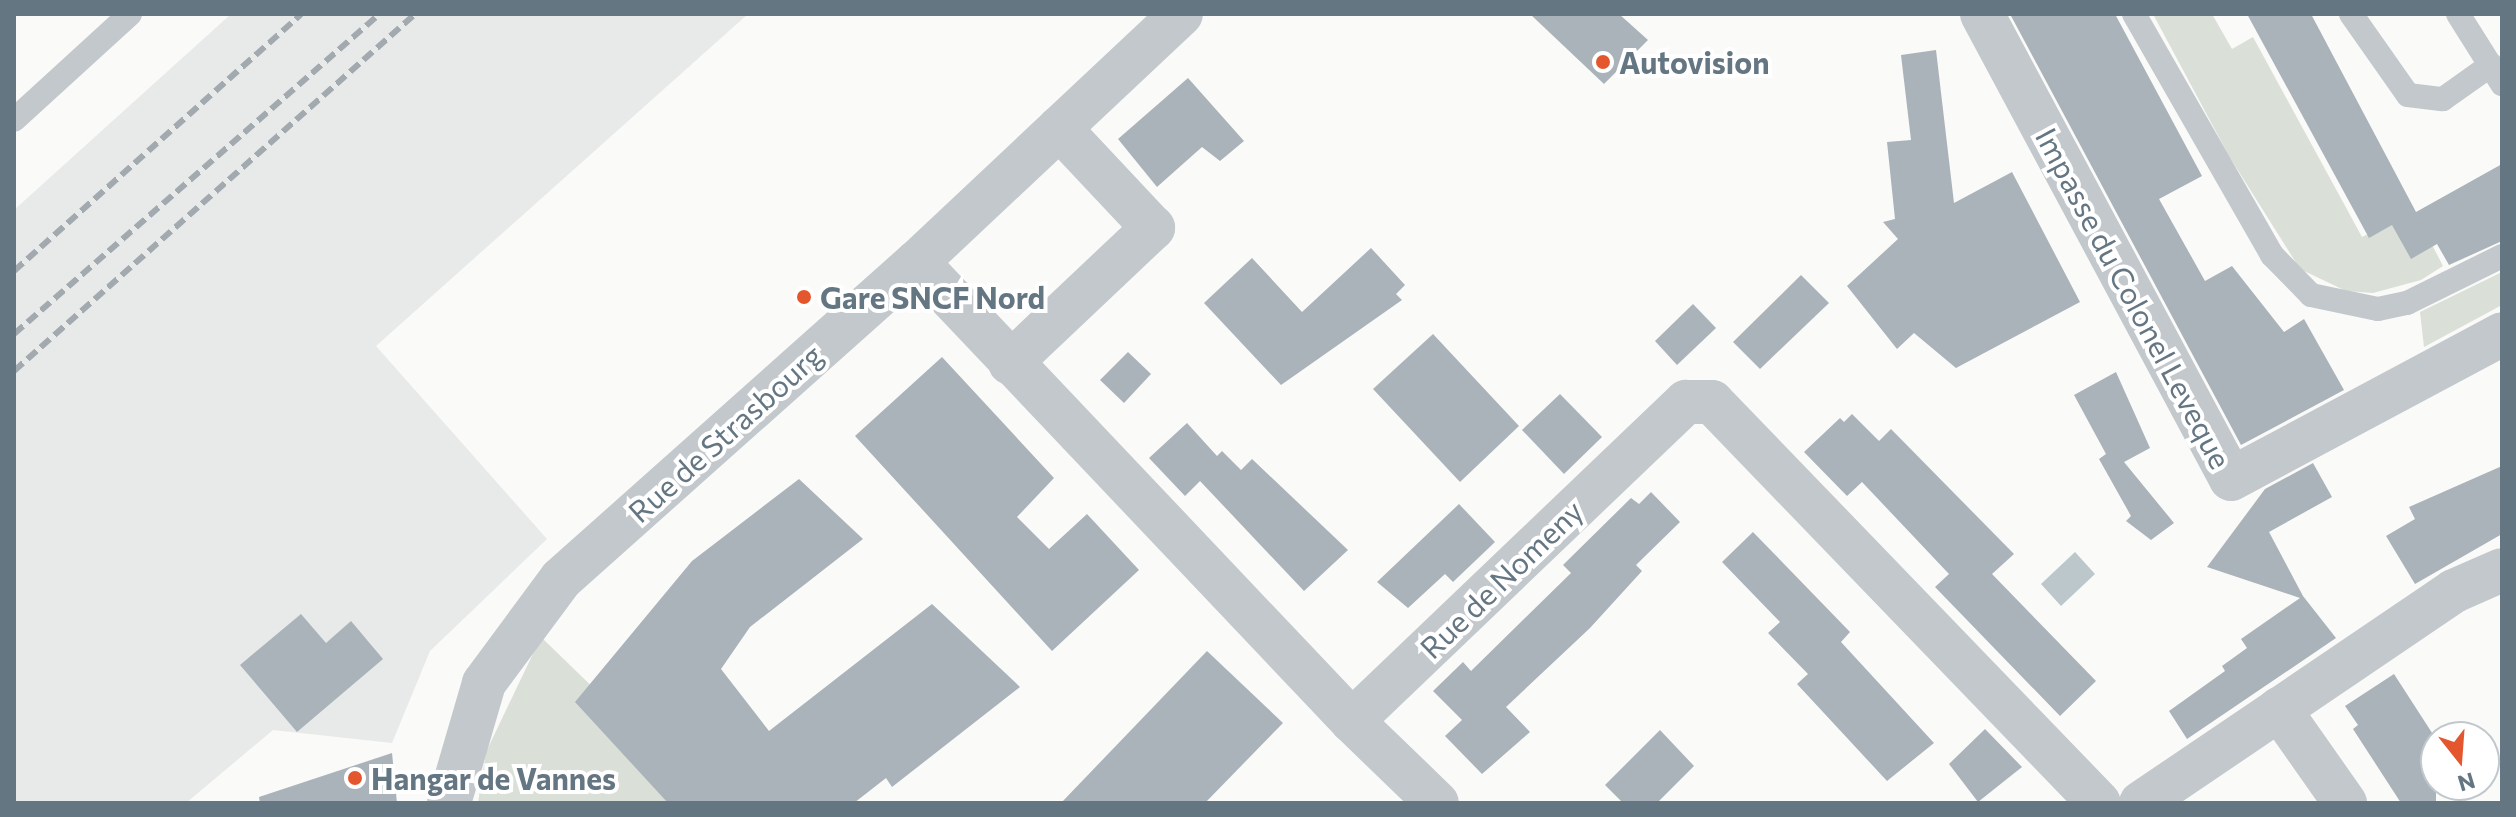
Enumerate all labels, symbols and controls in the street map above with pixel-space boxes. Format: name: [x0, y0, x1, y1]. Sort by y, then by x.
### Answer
place label: Autovision: [1619, 44, 1769, 80]
marker: Autovision: [1594, 53, 1612, 71]
street label: Impasse du Colonel Leveque: [2029, 122, 2239, 474]
place label: Gare SNCF Nord: [820, 279, 1045, 315]
marker: Gare SNCF Nord: [795, 288, 813, 306]
street label: Rue de Strasbourg: [621, 337, 829, 529]
street label: Rue de Nomeny: [1412, 492, 1590, 666]
north arrow: [2420, 721, 2500, 801]
place label: Hangar de Vannes: [371, 760, 616, 796]
text: N: [2455, 767, 2478, 798]
marker: Hangar de Vannes: [346, 769, 364, 787]

